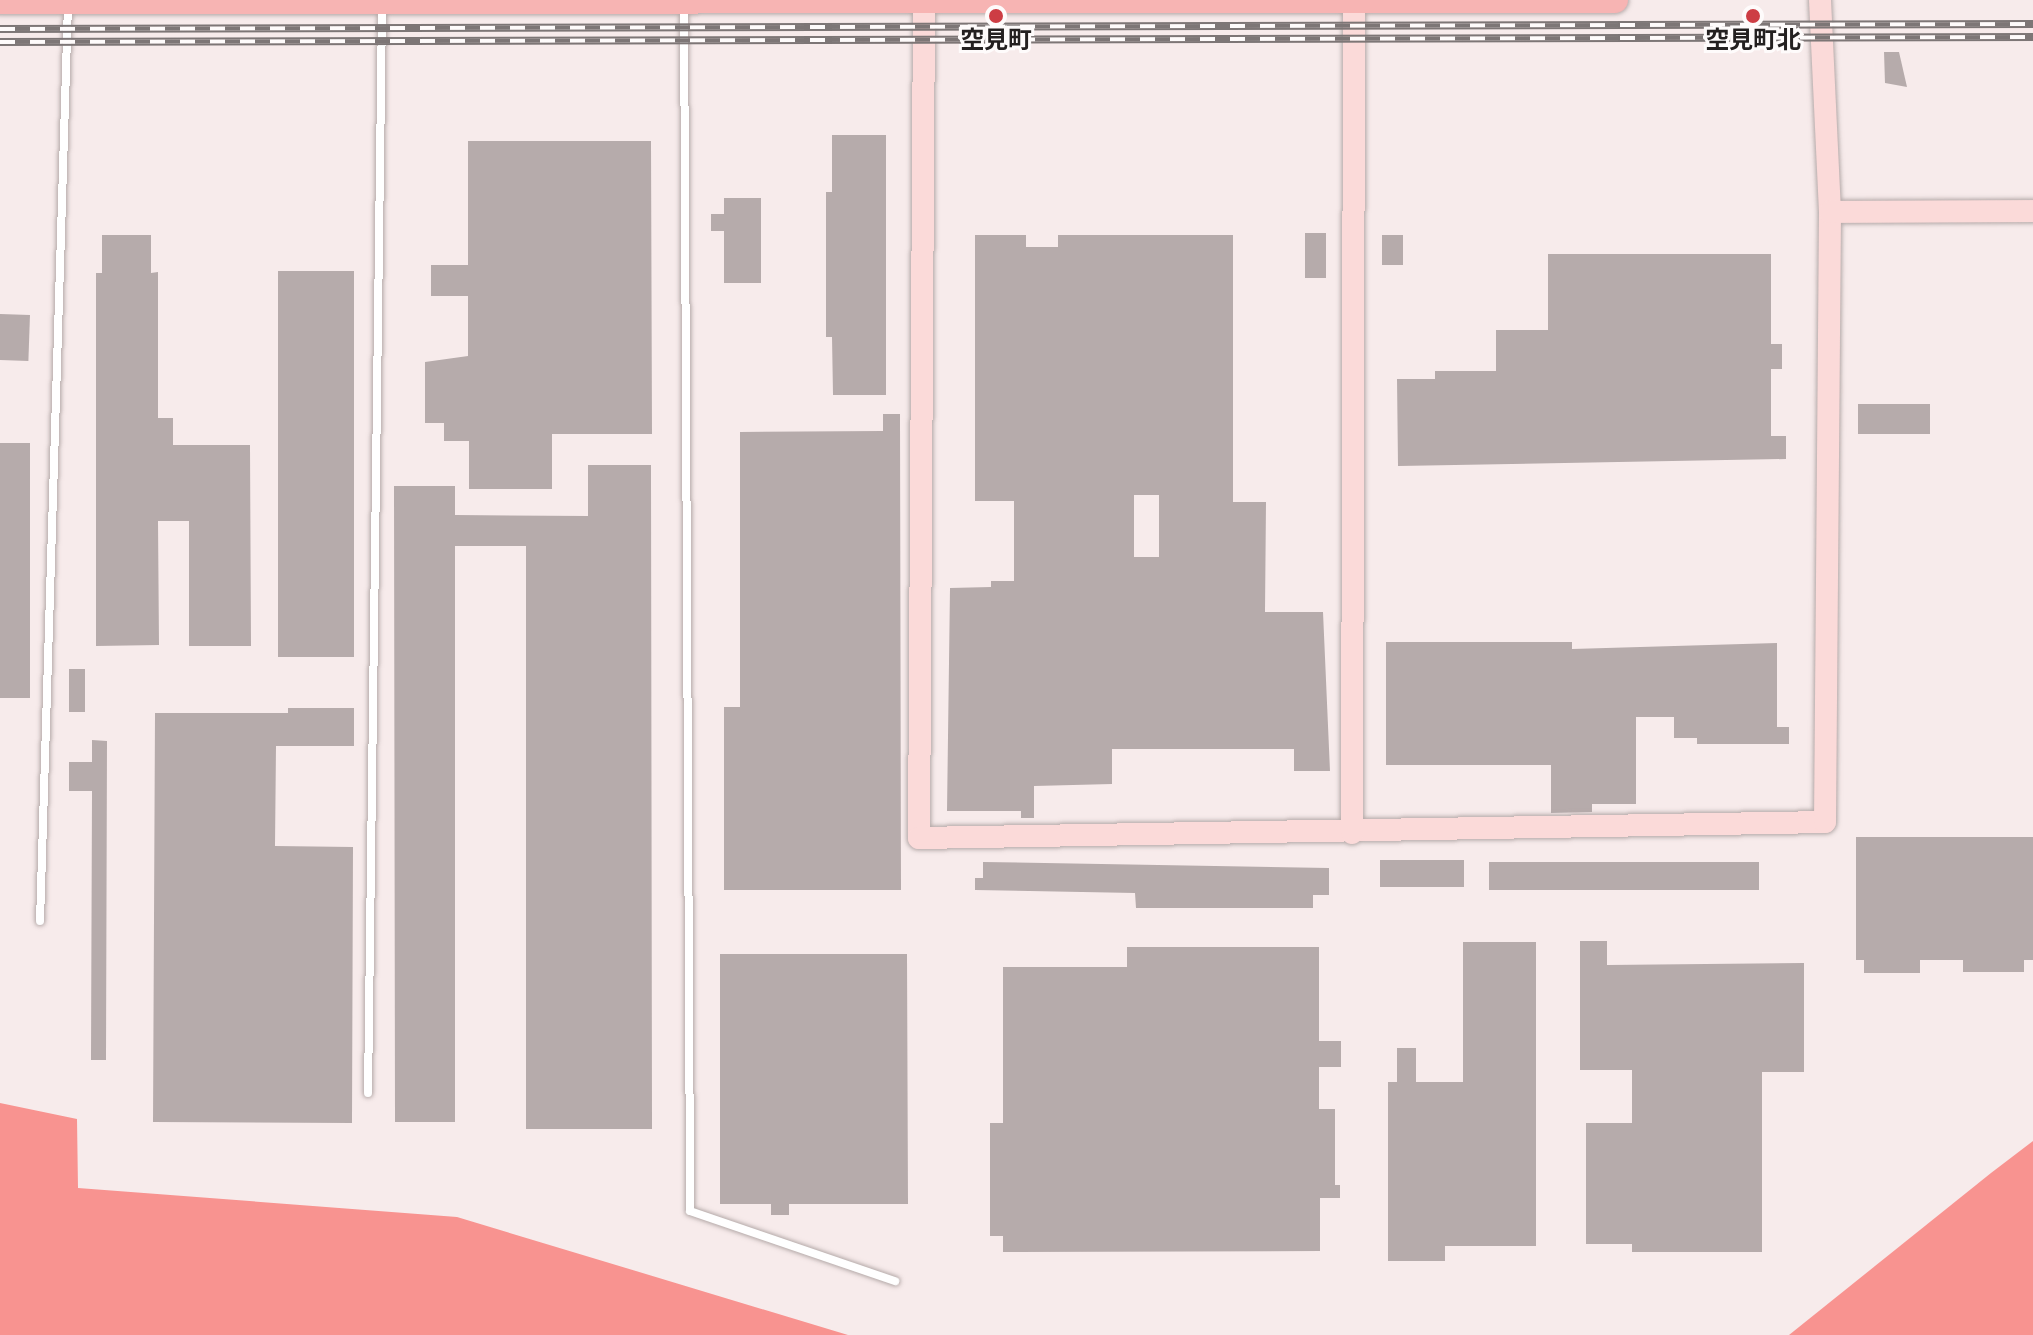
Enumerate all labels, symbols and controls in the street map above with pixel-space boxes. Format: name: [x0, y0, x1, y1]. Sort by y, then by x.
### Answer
marker: 空見町: [987, 7, 1005, 25]
marker: 空見町北: [1744, 7, 1762, 25]
place label: 空見町: [960, 29, 1032, 57]
place label: 空見町北: [1705, 29, 1801, 57]

